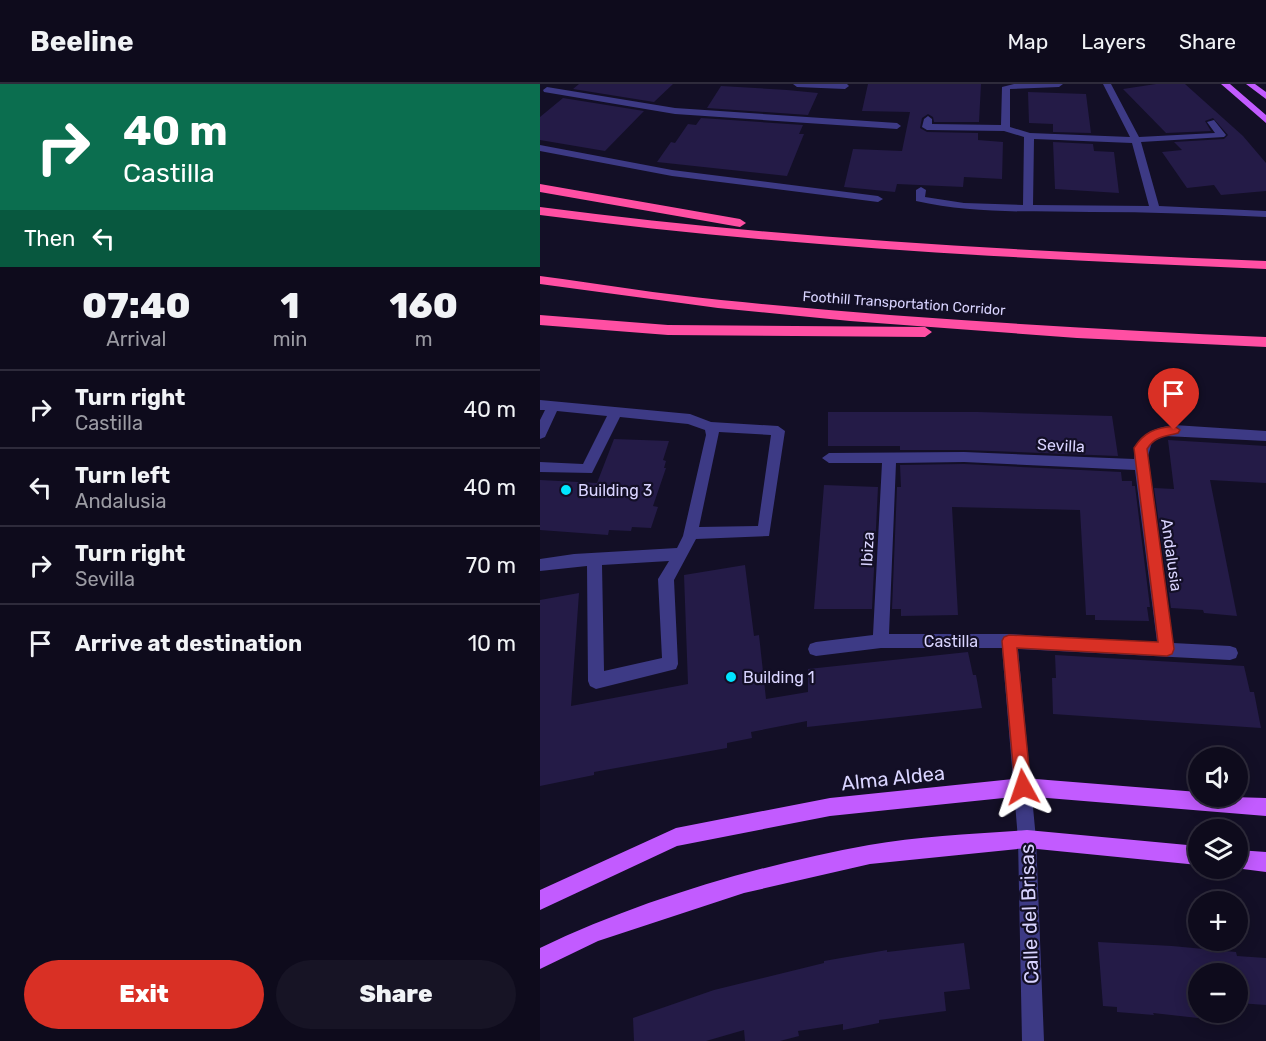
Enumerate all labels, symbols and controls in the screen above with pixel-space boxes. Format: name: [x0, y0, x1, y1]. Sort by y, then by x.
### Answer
text: Beeline: [30, 25, 134, 58]
text: Map: [1007, 29, 1048, 54]
text: Layers: [1081, 29, 1146, 54]
text: Share: [1179, 29, 1236, 54]
text: 40 m: [123, 106, 228, 156]
icon: right: [24, 108, 102, 186]
text: Castilla: [123, 157, 215, 189]
icon: left: [87, 222, 120, 255]
text: Then: [24, 225, 75, 252]
text: 07:40: [82, 284, 191, 327]
text: 1: [281, 284, 300, 327]
text: 160: [390, 284, 458, 327]
street label: Foothill Transportation Corridor: [802, 288, 1007, 319]
text: Arrival: [106, 327, 166, 351]
text: min: [273, 327, 307, 351]
text: m: [415, 327, 433, 351]
pin: [1148, 368, 1199, 430]
icon: arrive: [1157, 377, 1190, 410]
text: Turn right: [75, 384, 185, 411]
icon: right: [24, 393, 57, 426]
text: 40 m: [463, 396, 516, 423]
text: Castilla: [75, 411, 143, 435]
street label: Sevilla: [1037, 435, 1085, 456]
text: Turn left: [75, 462, 170, 489]
icon: left: [24, 471, 57, 504]
text: 40 m: [463, 474, 516, 501]
place label: Building 3: [578, 481, 652, 500]
marker: Building 3: [559, 483, 573, 497]
text: Andalusia: [75, 489, 166, 513]
street label: Andalusia: [1157, 518, 1186, 593]
street label: Ibiza: [857, 531, 878, 567]
text: Turn right: [75, 540, 185, 567]
icon: right: [24, 549, 57, 582]
text: 70 m: [466, 552, 516, 579]
text: Sevilla: [75, 567, 135, 591]
icon: arrive: [24, 627, 57, 660]
text: Arrive at destination: [75, 630, 302, 657]
text: 10 m: [468, 630, 516, 657]
street label: Castilla: [924, 632, 978, 651]
place label: Building 1: [743, 668, 815, 687]
marker: Building 1: [724, 670, 738, 684]
map controls: [1188, 747, 1248, 1023]
button: sound: [1188, 747, 1248, 807]
position arrow: [991, 755, 1055, 819]
street label: Alma Aldea: [840, 761, 946, 795]
button: layers: [1188, 819, 1248, 879]
street label: Calle del Brisas: [1015, 843, 1043, 985]
button: +: [1188, 891, 1248, 951]
button: Exit: [24, 960, 264, 1029]
button: Share: [276, 960, 516, 1029]
button: −: [1188, 963, 1248, 1023]

